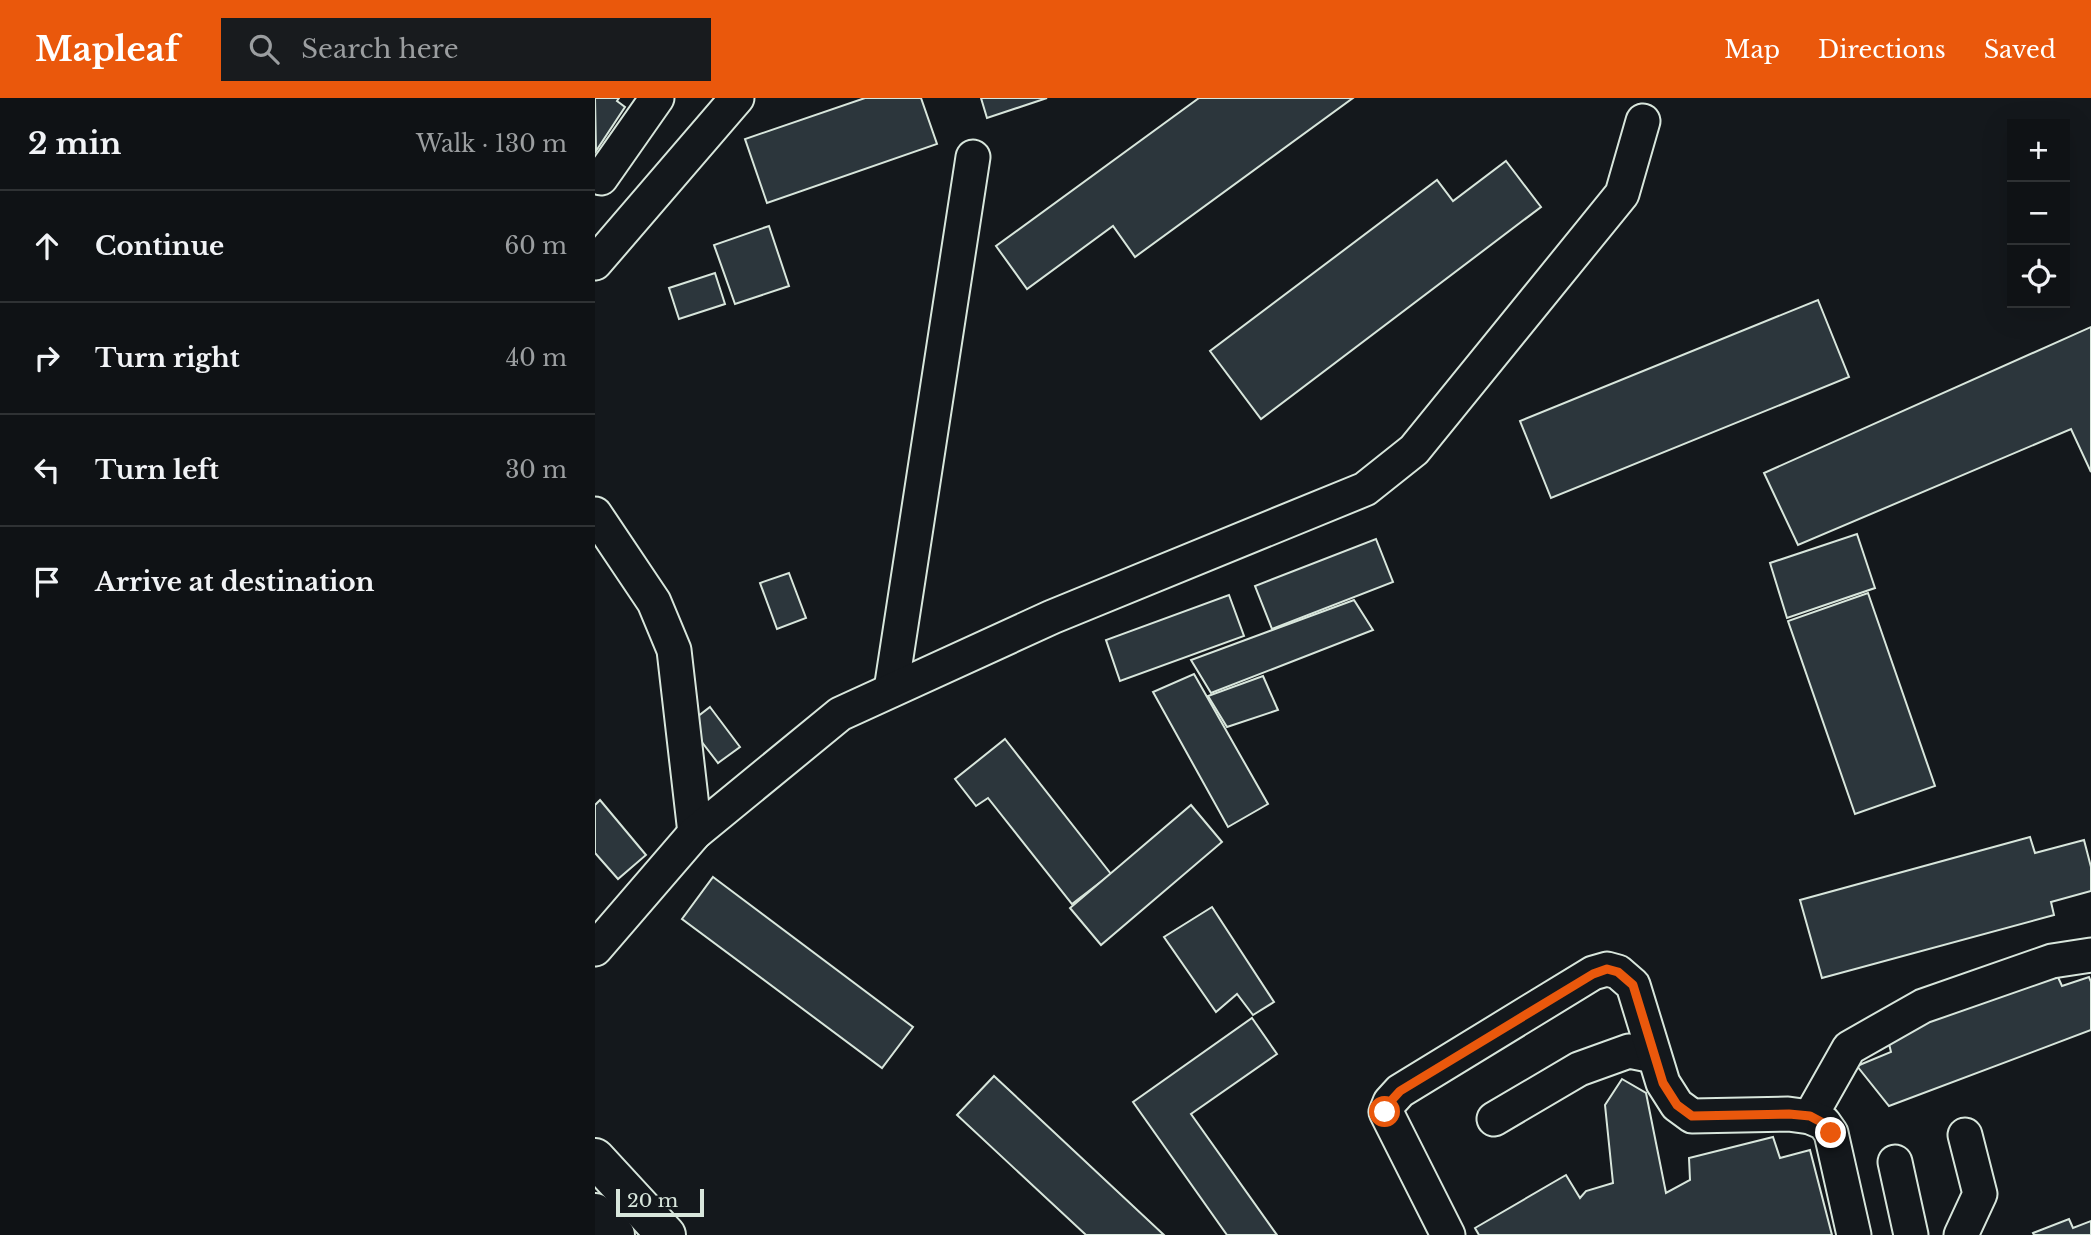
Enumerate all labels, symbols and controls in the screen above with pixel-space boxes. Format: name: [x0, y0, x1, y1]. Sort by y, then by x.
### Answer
search box: [221, 18, 711, 81]
text: Mapleaf: [35, 29, 179, 70]
icon: search: [245, 30, 283, 68]
text: Search here: [301, 33, 459, 65]
text: Map: [1724, 35, 1780, 64]
text: Directions: [1818, 35, 1946, 64]
text: Saved: [1984, 35, 2056, 64]
map controls: [2007, 119, 2070, 308]
button: +: [2007, 119, 2070, 182]
text: 2 min: [28, 125, 121, 162]
text: Walk · 130 m: [416, 130, 567, 158]
button: −: [2007, 182, 2070, 245]
icon: ahead: [28, 227, 66, 265]
text: Continue: [95, 230, 224, 262]
text: 60 m: [505, 232, 567, 260]
button: locate: [2007, 245, 2070, 308]
icon: right: [28, 339, 66, 377]
text: Turn right: [95, 342, 240, 374]
text: 40 m: [506, 344, 567, 372]
icon: left: [28, 451, 66, 489]
text: Turn left: [95, 454, 219, 486]
text: 30 m: [505, 456, 567, 484]
icon: arrive: [28, 563, 66, 601]
text: Arrive at destination: [95, 566, 375, 598]
route start: [1369, 1096, 1400, 1127]
route end: [1815, 1117, 1846, 1148]
scale bar: [616, 1186, 703, 1218]
text: 20 m: [627, 1189, 678, 1212]

